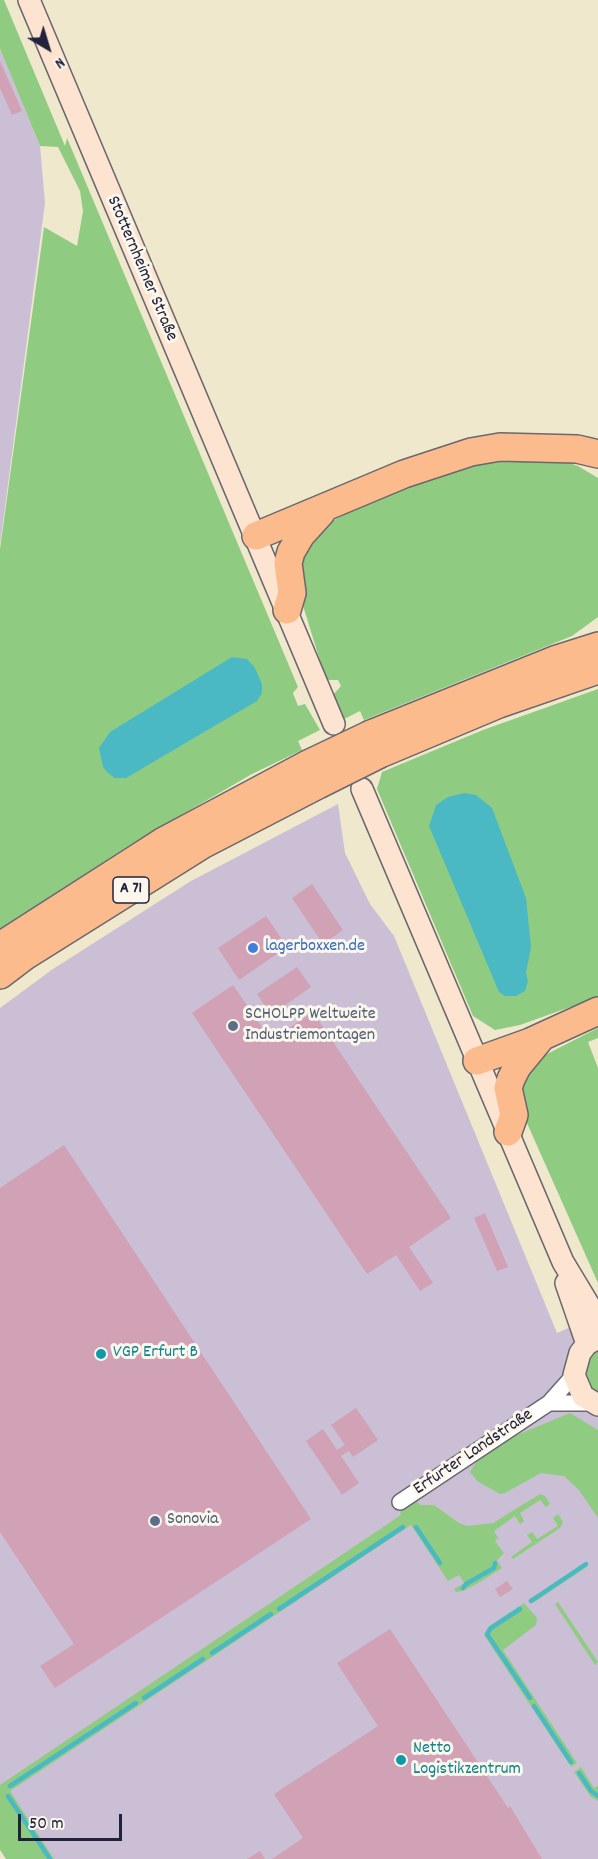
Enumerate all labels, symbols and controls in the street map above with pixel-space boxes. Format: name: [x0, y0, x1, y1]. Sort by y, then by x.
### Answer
north arrow: [18, 18, 78, 78]
text: N: [49, 51, 70, 74]
street label: Stotternheimer Straße: [101, 193, 181, 345]
road number: A 71: [113, 877, 149, 903]
place label: lagerboxxen.de: [265, 937, 365, 959]
marker: lagerboxxen.de: [246, 941, 260, 955]
place label: SCHOLPP Weltweite Industriemontagen: [245, 1005, 376, 1048]
marker: SCHOLPP Weltweite Industriemontagen: [226, 1019, 240, 1033]
place label: VGP Erfurt B: [113, 1343, 198, 1365]
marker: VGP Erfurt B: [94, 1347, 108, 1361]
street label: Erfurter Landstraße: [410, 1405, 538, 1501]
place label: Sonovia: [167, 1510, 219, 1532]
marker: Sonovia: [148, 1514, 162, 1528]
place label: Netto Logistikzentrum: [413, 1739, 521, 1782]
marker: Netto Logistikzentrum: [394, 1753, 408, 1767]
scale bar: [21, 1802, 124, 1840]
text: 50 m: [29, 1812, 64, 1837]

